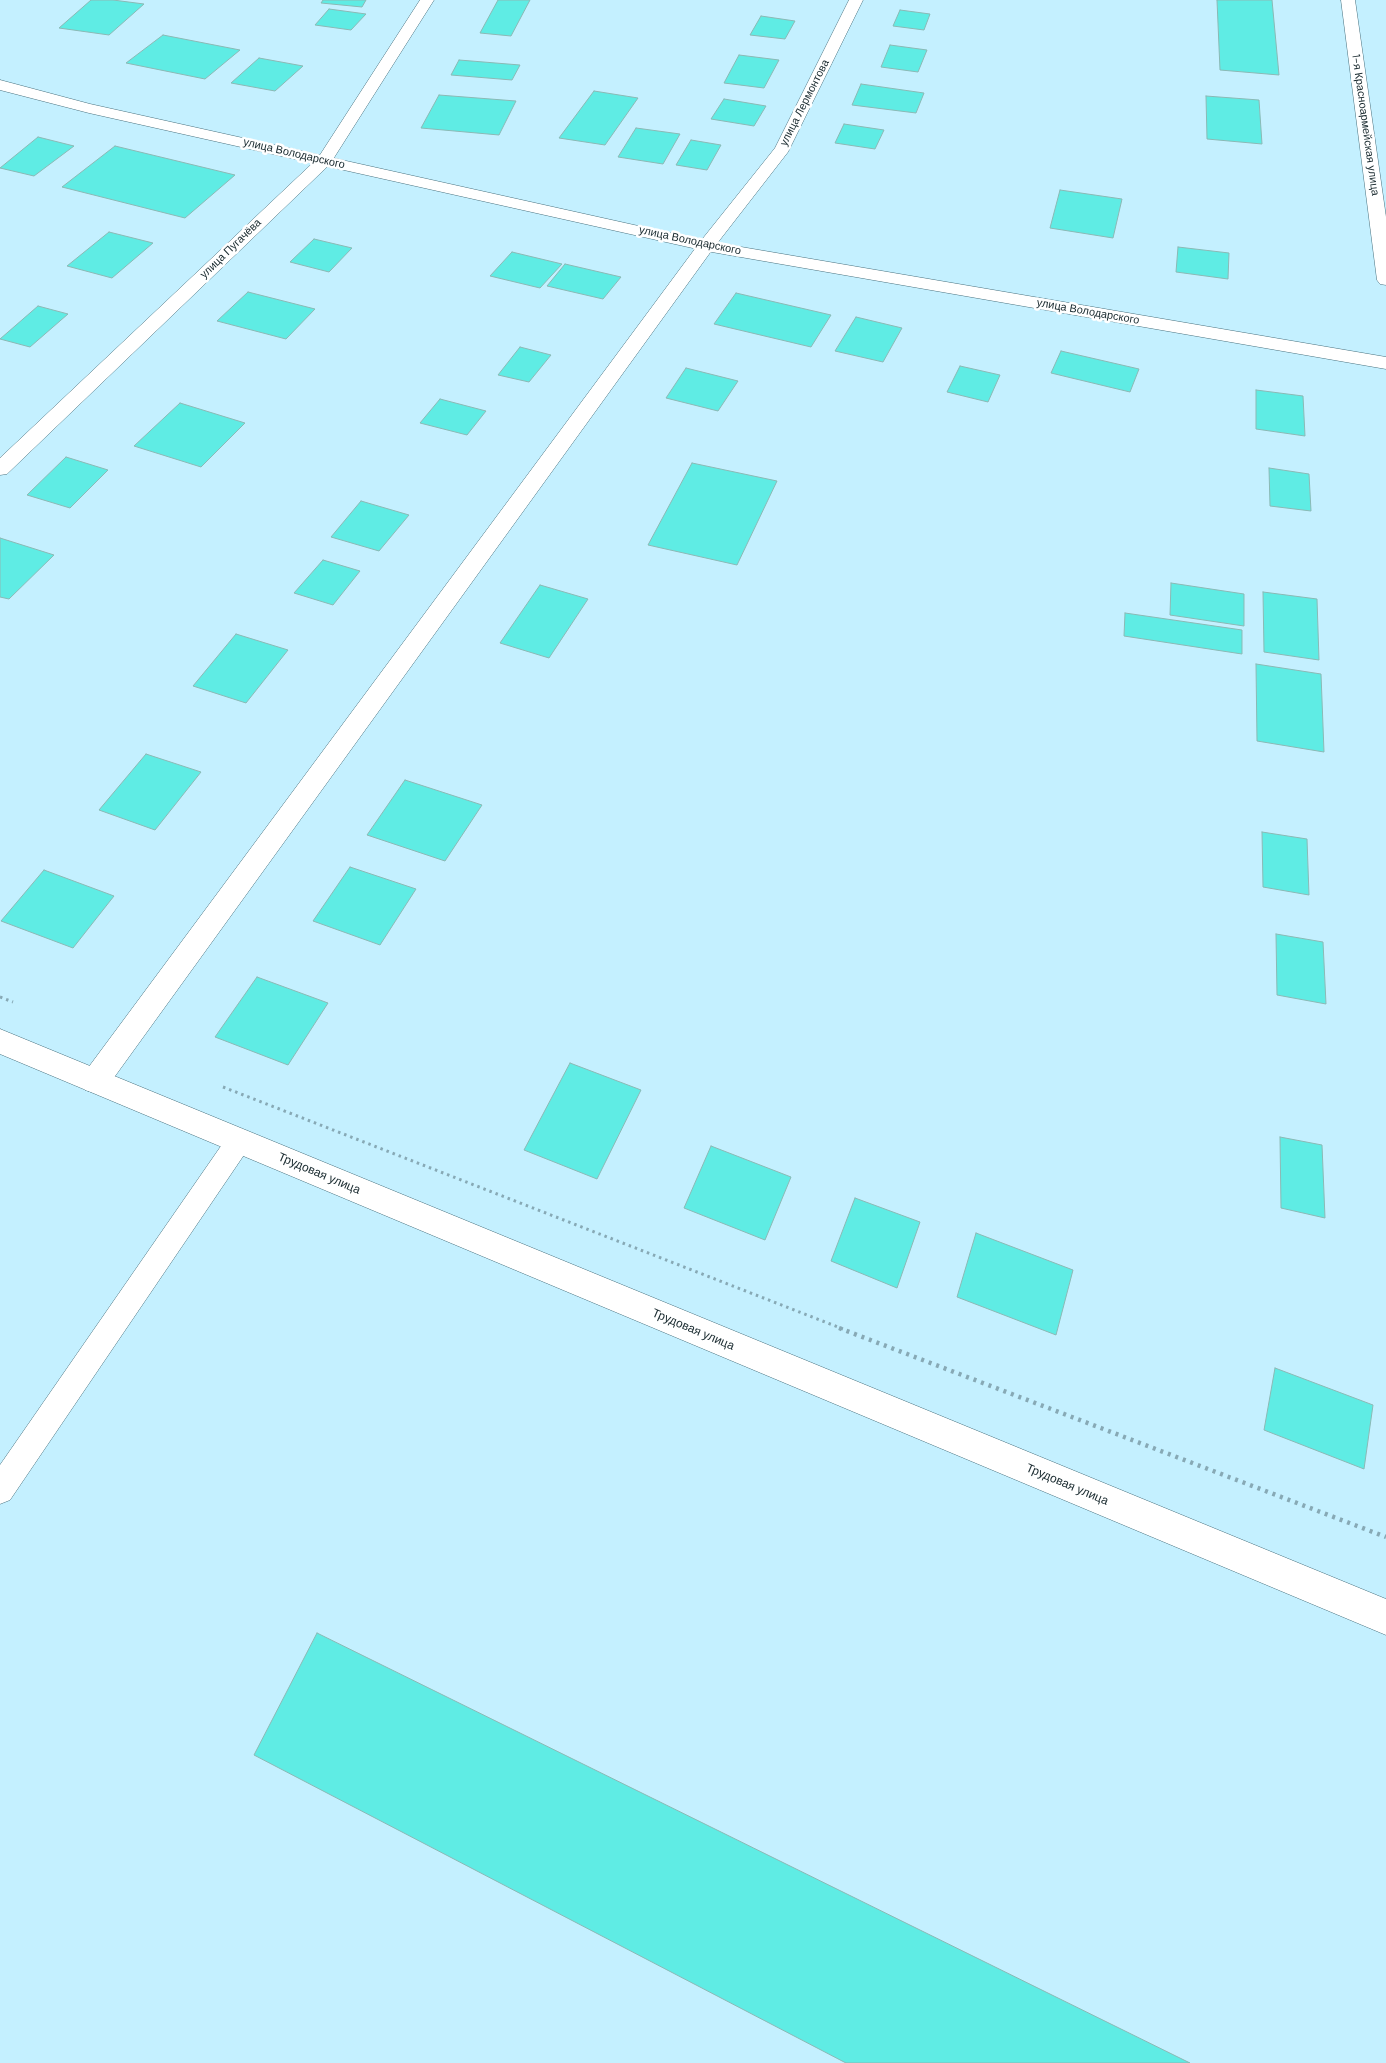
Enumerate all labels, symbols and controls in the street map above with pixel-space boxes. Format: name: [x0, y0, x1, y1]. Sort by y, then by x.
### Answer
street label: 1-я Красноармейская улица: [1349, 54, 1381, 196]
street label: улица Лермонтова: [777, 58, 833, 148]
street label: улица Володарского: [242, 136, 346, 172]
street label: улица Пугачёва: [198, 216, 264, 282]
street label: улица Володарского: [638, 224, 742, 258]
street label: улица Володарского: [1036, 296, 1140, 328]
street label: Трудовая улица: [276, 1150, 362, 1198]
street label: Трудовая улица: [650, 1306, 736, 1354]
street label: Трудовая улица: [1024, 1461, 1110, 1509]

